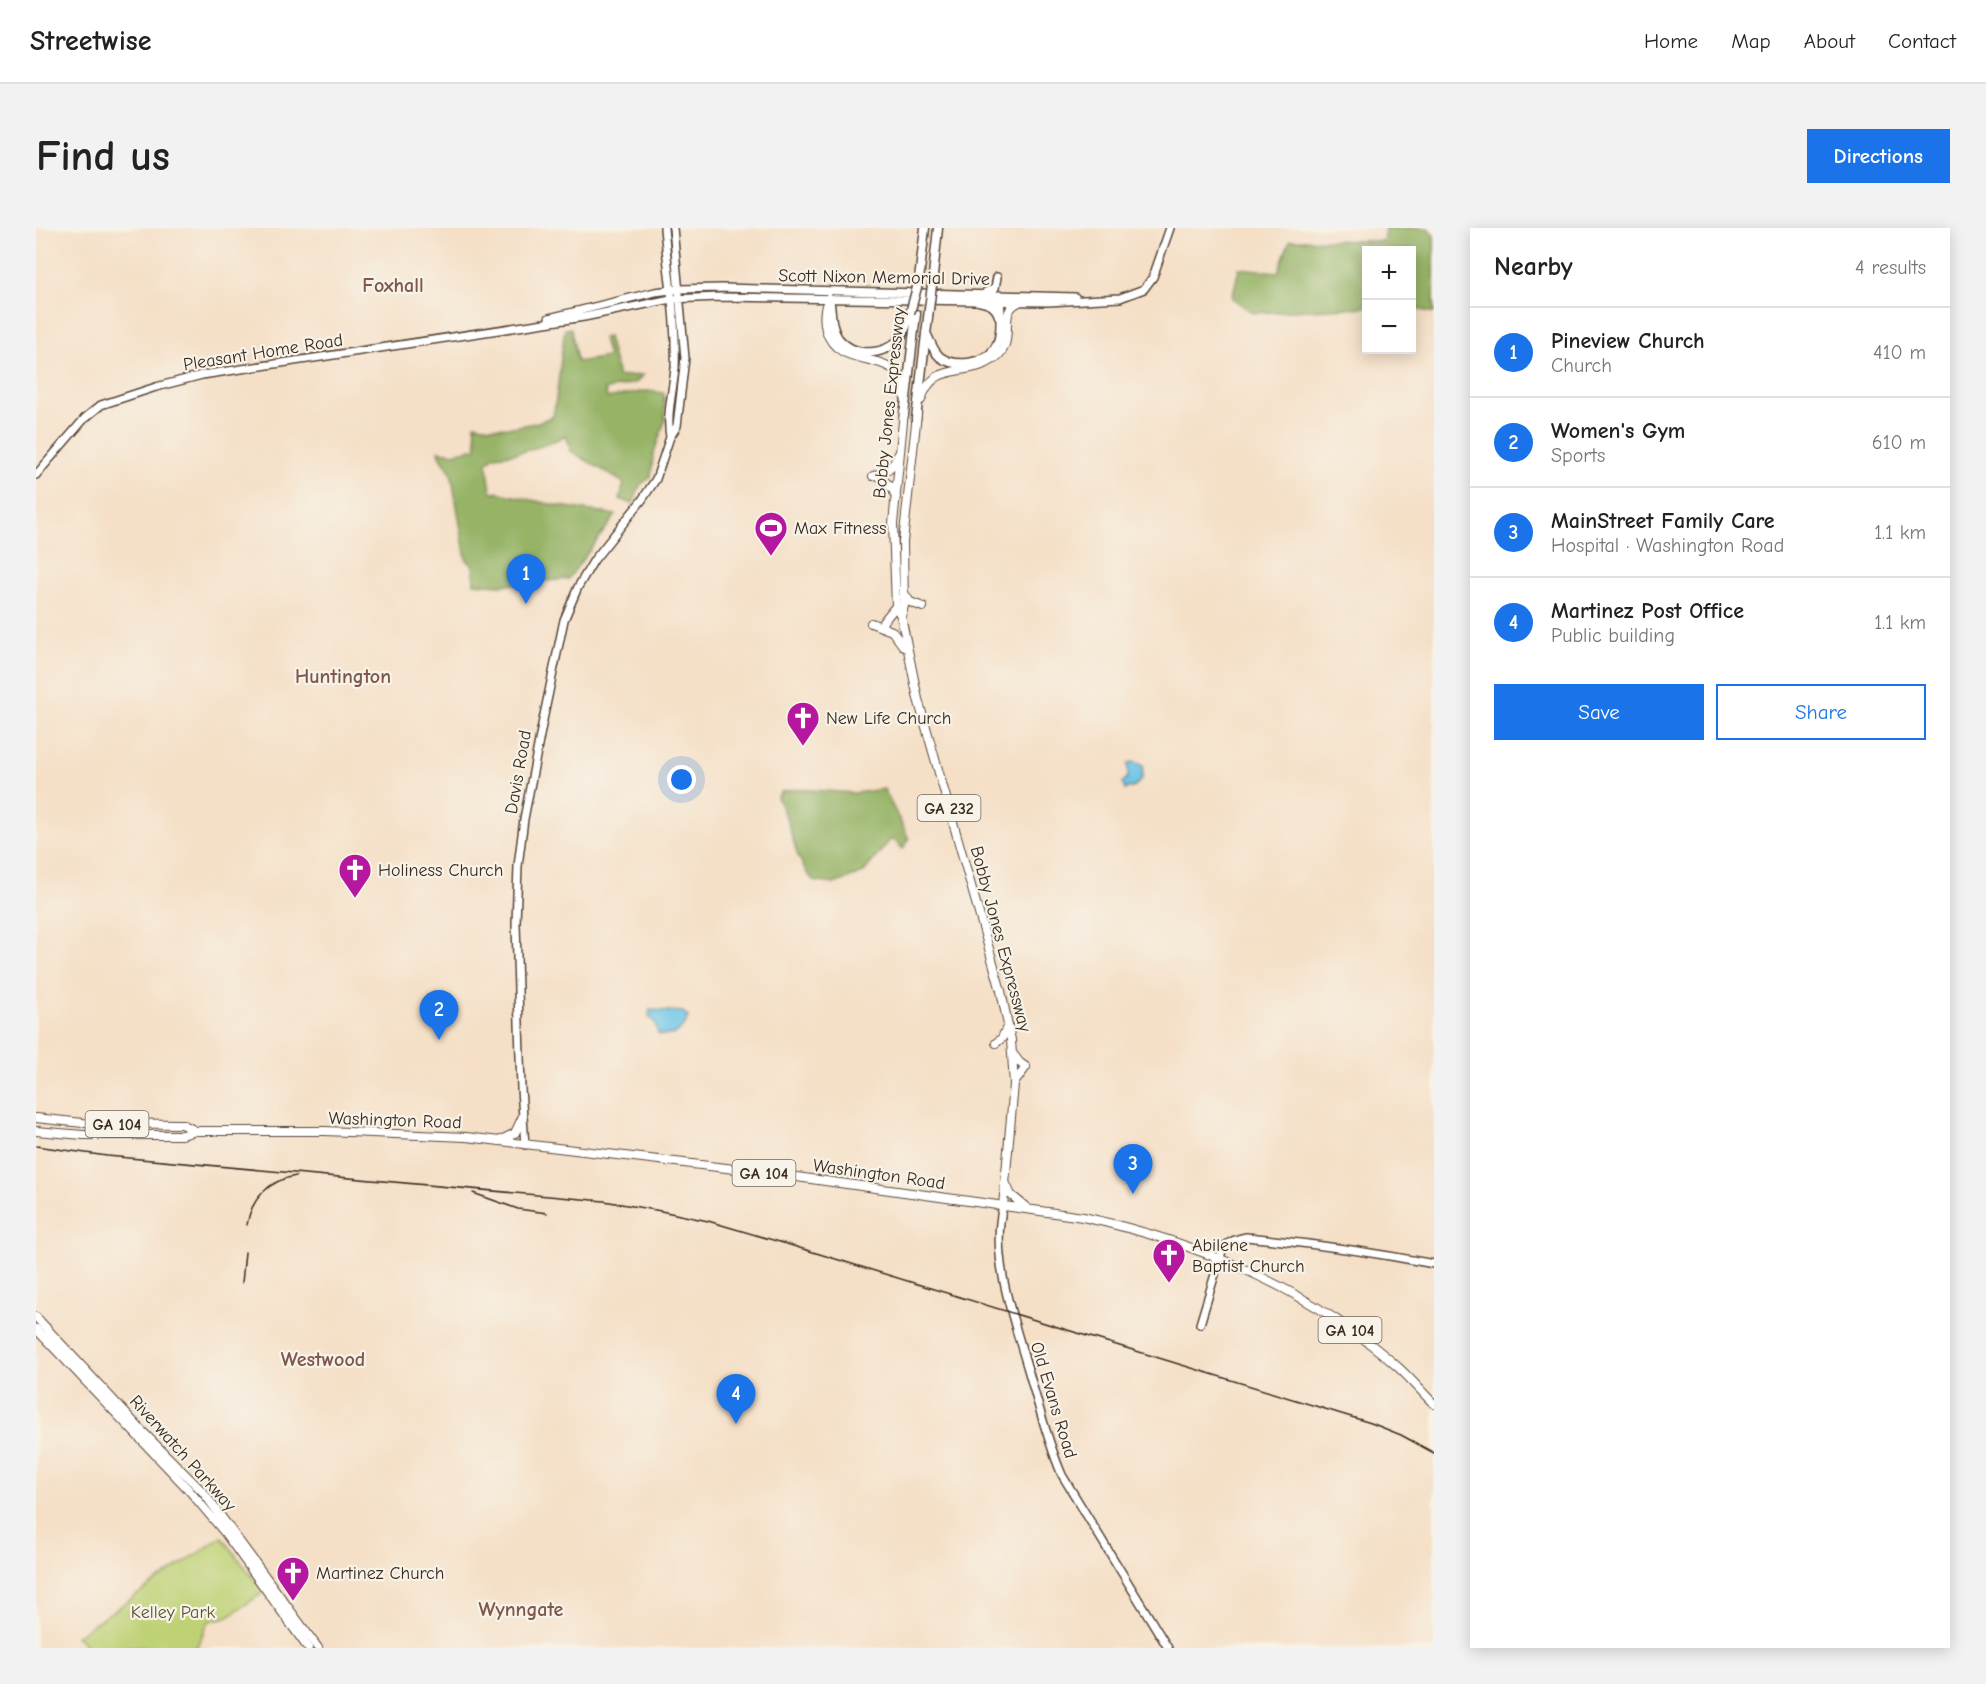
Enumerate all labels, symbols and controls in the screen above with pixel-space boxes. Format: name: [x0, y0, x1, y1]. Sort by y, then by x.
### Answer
text: Streetwise: [30, 25, 151, 57]
text: Home: [1644, 29, 1698, 53]
text: Map: [1731, 29, 1771, 53]
text: About: [1804, 29, 1855, 53]
text: Contact: [1888, 29, 1956, 53]
button: Directions: [1807, 129, 1950, 183]
text: Find us: [36, 132, 170, 181]
map controls: [1362, 246, 1416, 354]
button: +: [1362, 246, 1416, 300]
text: Nearby: [1494, 252, 1573, 282]
text: 4 results: [1855, 256, 1926, 279]
street label: Scott Nixon Memorial Drive: [778, 265, 990, 290]
district label: Foxhall: [362, 274, 424, 297]
button: −: [1362, 300, 1416, 354]
street label: Bobby Jones Expressway: [869, 306, 910, 499]
text: Pineview Church: [1551, 328, 1705, 354]
street label: Pleasant Home Road: [182, 329, 344, 375]
text: 1: [1510, 341, 1517, 364]
text: 410 m: [1873, 341, 1926, 364]
text: Church: [1551, 354, 1612, 377]
text: Women's Gym: [1551, 418, 1685, 444]
text: 2: [1509, 431, 1518, 454]
text: 610 m: [1872, 431, 1926, 454]
text: Sports: [1551, 444, 1605, 467]
text: MainStreet Family Care: [1551, 508, 1775, 534]
sports icon: Max Fitness: [753, 510, 789, 557]
place label: Max Fitness: [794, 518, 886, 539]
text: 3: [1509, 521, 1518, 544]
text: 1.1 km: [1874, 521, 1926, 544]
text: Hospital · Washington Road: [1551, 534, 1784, 557]
pin: 1: [506, 554, 546, 604]
text: Martinez Post Office: [1551, 598, 1744, 624]
text: 4: [1509, 611, 1518, 634]
text: 1.1 km: [1874, 611, 1926, 634]
text: Public building: [1551, 624, 1675, 647]
district label: Huntington: [295, 665, 391, 688]
button: Save: [1494, 684, 1704, 740]
button: Share: [1716, 684, 1926, 740]
church icon: New Life Church: [785, 700, 821, 747]
place label: New Life Church: [826, 708, 951, 729]
street label: Davis Road: [501, 729, 536, 816]
your location: [667, 765, 696, 794]
road number: GA 232: [918, 795, 980, 821]
street label: Bobby Jones Expressway: [966, 844, 1036, 1035]
church icon: Holiness Church: [337, 852, 373, 899]
place label: Holiness Church: [378, 860, 503, 881]
pin: 2: [420, 990, 458, 1040]
street label: Washington Road: [328, 1108, 462, 1133]
road number: GA 104: [86, 1111, 148, 1137]
pin: 3: [1114, 1144, 1152, 1194]
street label: Washington Road: [811, 1155, 946, 1194]
road number: GA 104: [732, 1160, 796, 1186]
place label: Abilene Baptist Church: [1192, 1235, 1305, 1277]
church icon: Abilene Baptist Church: [1151, 1237, 1187, 1284]
road number: GA 104: [1318, 1317, 1382, 1343]
street label: Old Evans Road: [1026, 1339, 1081, 1461]
district label: Westwood: [281, 1348, 365, 1371]
pin: 4: [716, 1374, 756, 1424]
street label: Riverwatch Parkway: [125, 1391, 241, 1516]
church icon: Martinez Church: [275, 1555, 311, 1602]
place label: Martinez Church: [316, 1563, 444, 1584]
district label: Wynngate: [479, 1598, 564, 1621]
park label: Kelley Park: [131, 1602, 216, 1623]

